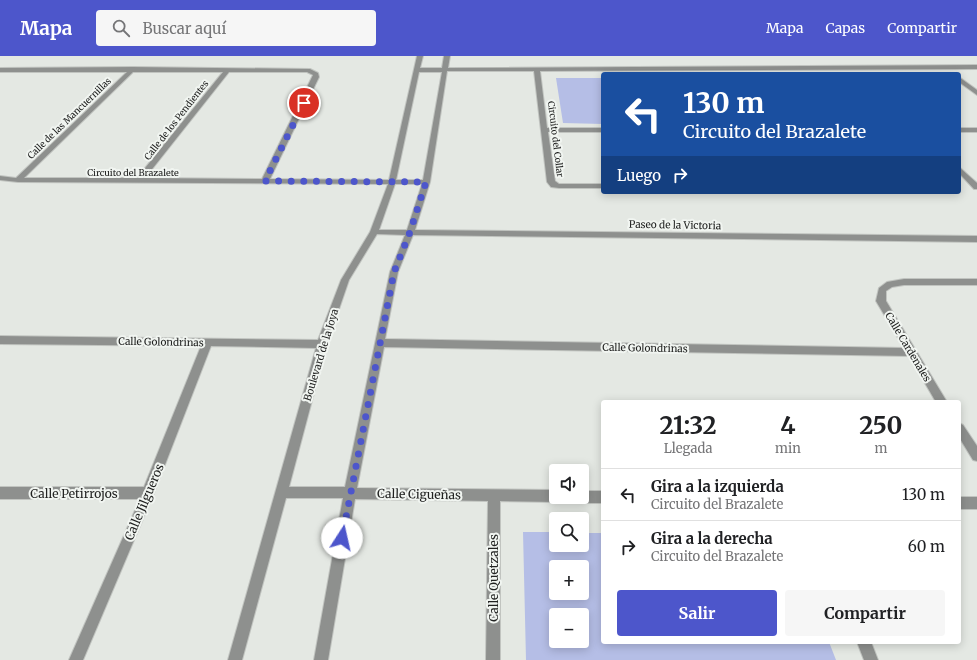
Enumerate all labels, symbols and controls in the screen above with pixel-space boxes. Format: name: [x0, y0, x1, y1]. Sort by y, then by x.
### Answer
search box: [96, 10, 376, 46]
text: Mapa: [20, 16, 72, 40]
icon: search: [110, 17, 132, 39]
text: Buscar aquí: [142, 19, 226, 38]
text: Mapa: [766, 19, 803, 37]
text: Capas: [825, 19, 865, 37]
text: Compartir: [887, 19, 957, 37]
street label: Calle de las Mancuernillas: [25, 75, 114, 161]
street label: Calle de los Pendientes: [142, 78, 211, 162]
text: 130 m: [683, 85, 765, 121]
pin: [287, 86, 321, 120]
icon: left: [617, 88, 669, 140]
icon: arrive: [293, 92, 315, 114]
street label: Circuito del Collar: [546, 100, 566, 178]
text: Circuito del Brazalete: [683, 120, 866, 143]
icon: right: [669, 164, 691, 186]
text: Luego: [617, 166, 661, 185]
street label: Circuito del Brazalete: [87, 167, 179, 178]
street label: Paseo de la Victoria: [629, 218, 722, 232]
street label: Boulevard de la Joya: [301, 307, 341, 403]
street label: Calle Cardenales: [882, 310, 934, 384]
street label: Calle Golondrinas: [118, 335, 204, 349]
street label: Calle Golondrinas: [602, 341, 688, 355]
text: 21:32: [659, 410, 717, 441]
text: 4: [780, 410, 796, 441]
text: 250: [859, 410, 902, 441]
text: Llegada: [664, 440, 712, 457]
text: min: [775, 440, 801, 457]
text: m: [874, 440, 887, 457]
street label: Calle Jilgueros: [121, 461, 167, 542]
map controls: [549, 464, 589, 648]
button: sound: [549, 464, 589, 504]
text: Gira a la izquierda: [651, 477, 784, 496]
icon: left: [617, 484, 639, 506]
text: 130 m: [902, 485, 945, 504]
street label: Calle Petirrojos: [30, 486, 118, 501]
street label: Calle Cigueñas: [377, 486, 461, 502]
text: Circuito del Brazalete: [651, 496, 783, 513]
button: search: [549, 512, 589, 552]
position arrow: [321, 517, 363, 559]
text: Gira a la derecha: [651, 529, 773, 548]
street label: Calle Quetzales: [486, 534, 501, 622]
icon: right: [617, 536, 639, 558]
text: 60 m: [908, 537, 945, 556]
text: Circuito del Brazalete: [651, 548, 783, 565]
button: +: [549, 560, 589, 600]
button: Salir: [617, 590, 777, 636]
button: Compartir: [785, 590, 945, 636]
button: −: [549, 608, 589, 648]

